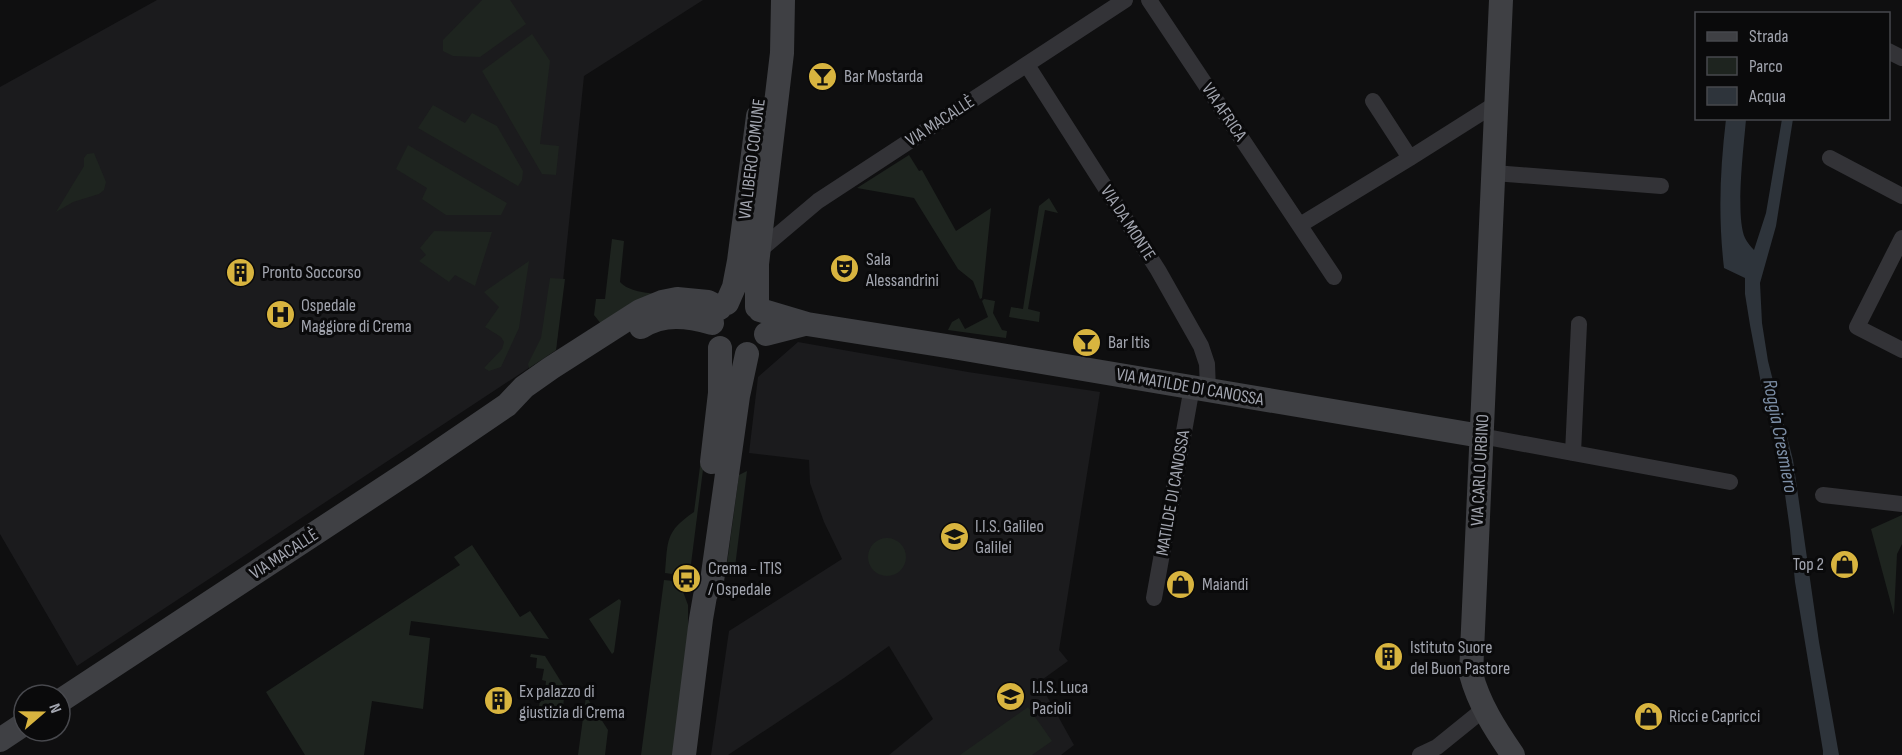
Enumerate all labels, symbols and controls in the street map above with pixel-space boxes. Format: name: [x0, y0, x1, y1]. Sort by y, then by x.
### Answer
legend: [1695, 12, 1890, 120]
text: Strada: [1749, 26, 1789, 47]
text: Parco: [1749, 56, 1783, 77]
bar icon: Bar Mostarda: [807, 60, 839, 92]
place label: Bar Mostarda: [844, 66, 923, 87]
street label: VIA AFRICA: [1197, 79, 1251, 145]
text: Acqua: [1748, 86, 1786, 107]
street label: VIA MACALLÈ: [902, 91, 978, 151]
street label: VIA LIBERO COMUNE: [734, 97, 770, 221]
street label: VIA DA MONTE: [1096, 182, 1160, 264]
place label: Sala Alessandrini: [865, 249, 939, 291]
theatre icon: Sala Alessandrini: [829, 253, 861, 285]
building icon: Pronto Soccorso: [225, 256, 257, 288]
place label: Pronto Soccorso: [262, 262, 361, 283]
place label: Ospedale Maggiore di Crema: [301, 295, 412, 337]
hospital icon: Ospedale Maggiore di Crema: [264, 299, 296, 331]
bar icon: Bar Itis: [1071, 326, 1103, 358]
place label: Bar Itis: [1108, 332, 1150, 353]
street label: VIA MATILDE DI CANOSSA: [1115, 364, 1266, 410]
water label: Roggia Cresmiero: [1757, 377, 1803, 495]
street label: VIA CARLO URBINO: [1467, 413, 1493, 527]
street label: MATILDE DI CANOSSA: [1152, 428, 1194, 557]
place label: I.I.S. Galileo Galilei: [975, 516, 1044, 558]
school or university icon: I.I.S. Galileo Galilei: [938, 520, 970, 552]
street label: VIA MACALLÈ: [246, 524, 322, 584]
shop icon: Top 2: [1829, 548, 1861, 580]
place label: Top 2: [1793, 554, 1824, 575]
place label: Crema - ITIS / Ospedale: [708, 558, 782, 600]
bus stop icon: Crema - ITIS / Ospedale: [671, 562, 703, 594]
shop icon: Maiandi: [1165, 568, 1197, 600]
place label: Maiandi: [1202, 574, 1248, 595]
place label: Istituto Suore del Buon Pastore: [1410, 637, 1510, 679]
building icon: Istituto Suore del Buon Pastore: [1373, 641, 1405, 673]
place label: I.I.S. Luca Pacioli: [1032, 677, 1088, 719]
place label: Ex palazzo di giustizia di Crema: [519, 681, 625, 723]
school or university icon: I.I.S. Luca Pacioli: [995, 681, 1027, 713]
north arrow: [12, 683, 72, 743]
building icon: Ex palazzo di giustizia di Crema: [482, 685, 514, 717]
shop icon: Ricci e Capricci: [1632, 700, 1664, 732]
text: N: [44, 701, 65, 716]
place label: Ricci e Capricci: [1669, 706, 1760, 727]

